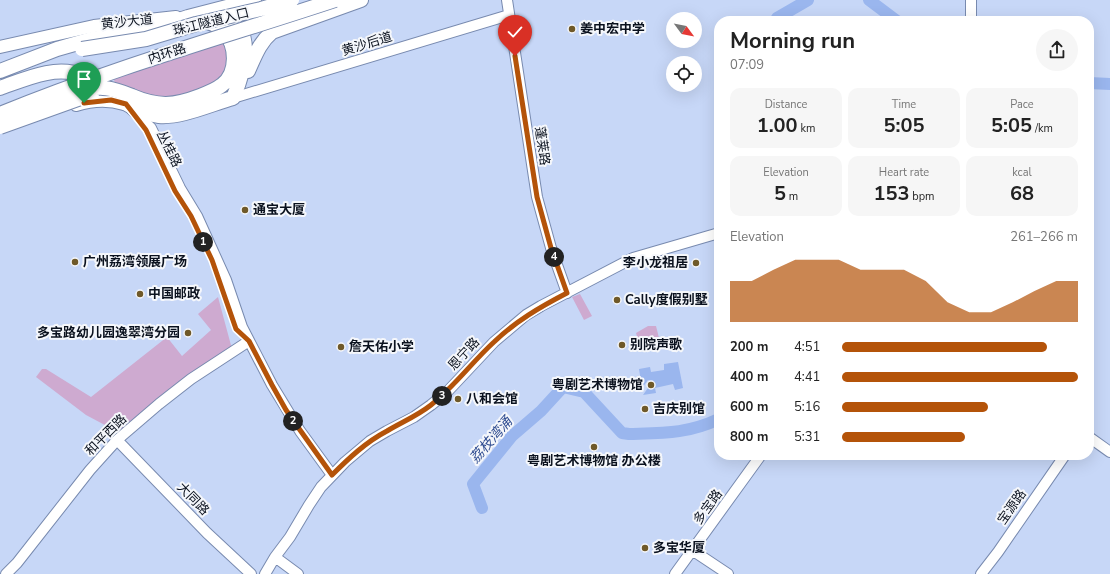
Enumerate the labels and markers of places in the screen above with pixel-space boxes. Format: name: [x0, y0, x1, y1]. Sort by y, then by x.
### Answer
pin: [498, 15, 532, 56]
place label: 姜中宏中学: [580, 20, 645, 38]
marker: 姜中宏中学: [567, 24, 577, 34]
pin: [67, 62, 101, 103]
place label: 通宝大厦: [253, 201, 305, 219]
marker: 通宝大厦: [240, 205, 250, 215]
pin: 1: [193, 232, 213, 252]
pin: 4: [544, 247, 564, 267]
place label: 广州荔湾领展广场: [83, 253, 187, 271]
place label: 李小龙祖居: [623, 254, 688, 272]
marker: 广州荔湾领展广场: [70, 257, 80, 267]
marker: 李小龙祖居: [691, 258, 701, 268]
place label: 中国邮政: [148, 285, 200, 303]
marker: 中国邮政: [135, 289, 145, 299]
place label: Cally度假别墅: [625, 291, 708, 309]
marker: Cally度假别墅: [612, 295, 622, 305]
place label: 多宝路幼儿园逸翠湾分园: [37, 324, 180, 342]
marker: 多宝路幼儿园逸翠湾分园: [183, 328, 193, 338]
place label: 别院声歌: [630, 336, 682, 354]
place label: 詹天佑小学: [349, 338, 414, 356]
marker: 别院声歌: [617, 340, 627, 350]
marker: 詹天佑小学: [336, 342, 346, 352]
place label: 粤剧艺术博物馆: [552, 376, 643, 394]
marker: 粤剧艺术博物馆: [646, 380, 656, 390]
pin: 3: [432, 386, 452, 406]
place label: 八和会馆: [466, 390, 518, 408]
marker: 八和会馆: [453, 394, 463, 404]
place label: 吉庆别馆: [653, 400, 705, 418]
marker: 吉庆别馆: [640, 404, 650, 414]
pin: 2: [283, 411, 303, 431]
marker: 粤剧艺术博物馆 办公楼: [589, 442, 599, 452]
place label: 粤剧艺术博物馆 办公楼: [527, 452, 661, 470]
place label: 多宝华厦: [653, 539, 705, 557]
marker: 多宝华厦: [640, 543, 650, 553]

